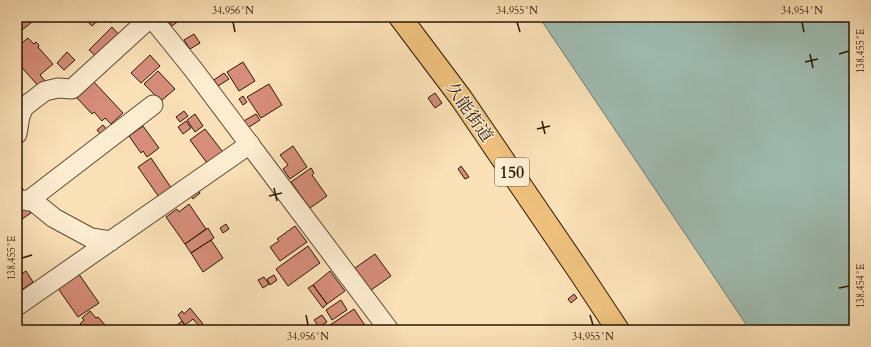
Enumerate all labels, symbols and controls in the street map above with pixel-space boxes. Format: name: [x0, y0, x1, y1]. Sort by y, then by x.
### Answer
text: 34.956°N: [212, 4, 254, 18]
text: 34.955°N: [496, 4, 538, 18]
text: 34.954°N: [781, 4, 823, 18]
text: 138.455°E: [854, 29, 868, 73]
street label: 久能街道: [441, 78, 499, 147]
road number: 150: [495, 158, 529, 186]
text: 138.455°E: [5, 236, 19, 280]
text: 138.454°E: [854, 264, 868, 308]
text: 34.956°N: [287, 330, 329, 344]
text: 34.955°N: [572, 330, 614, 344]

